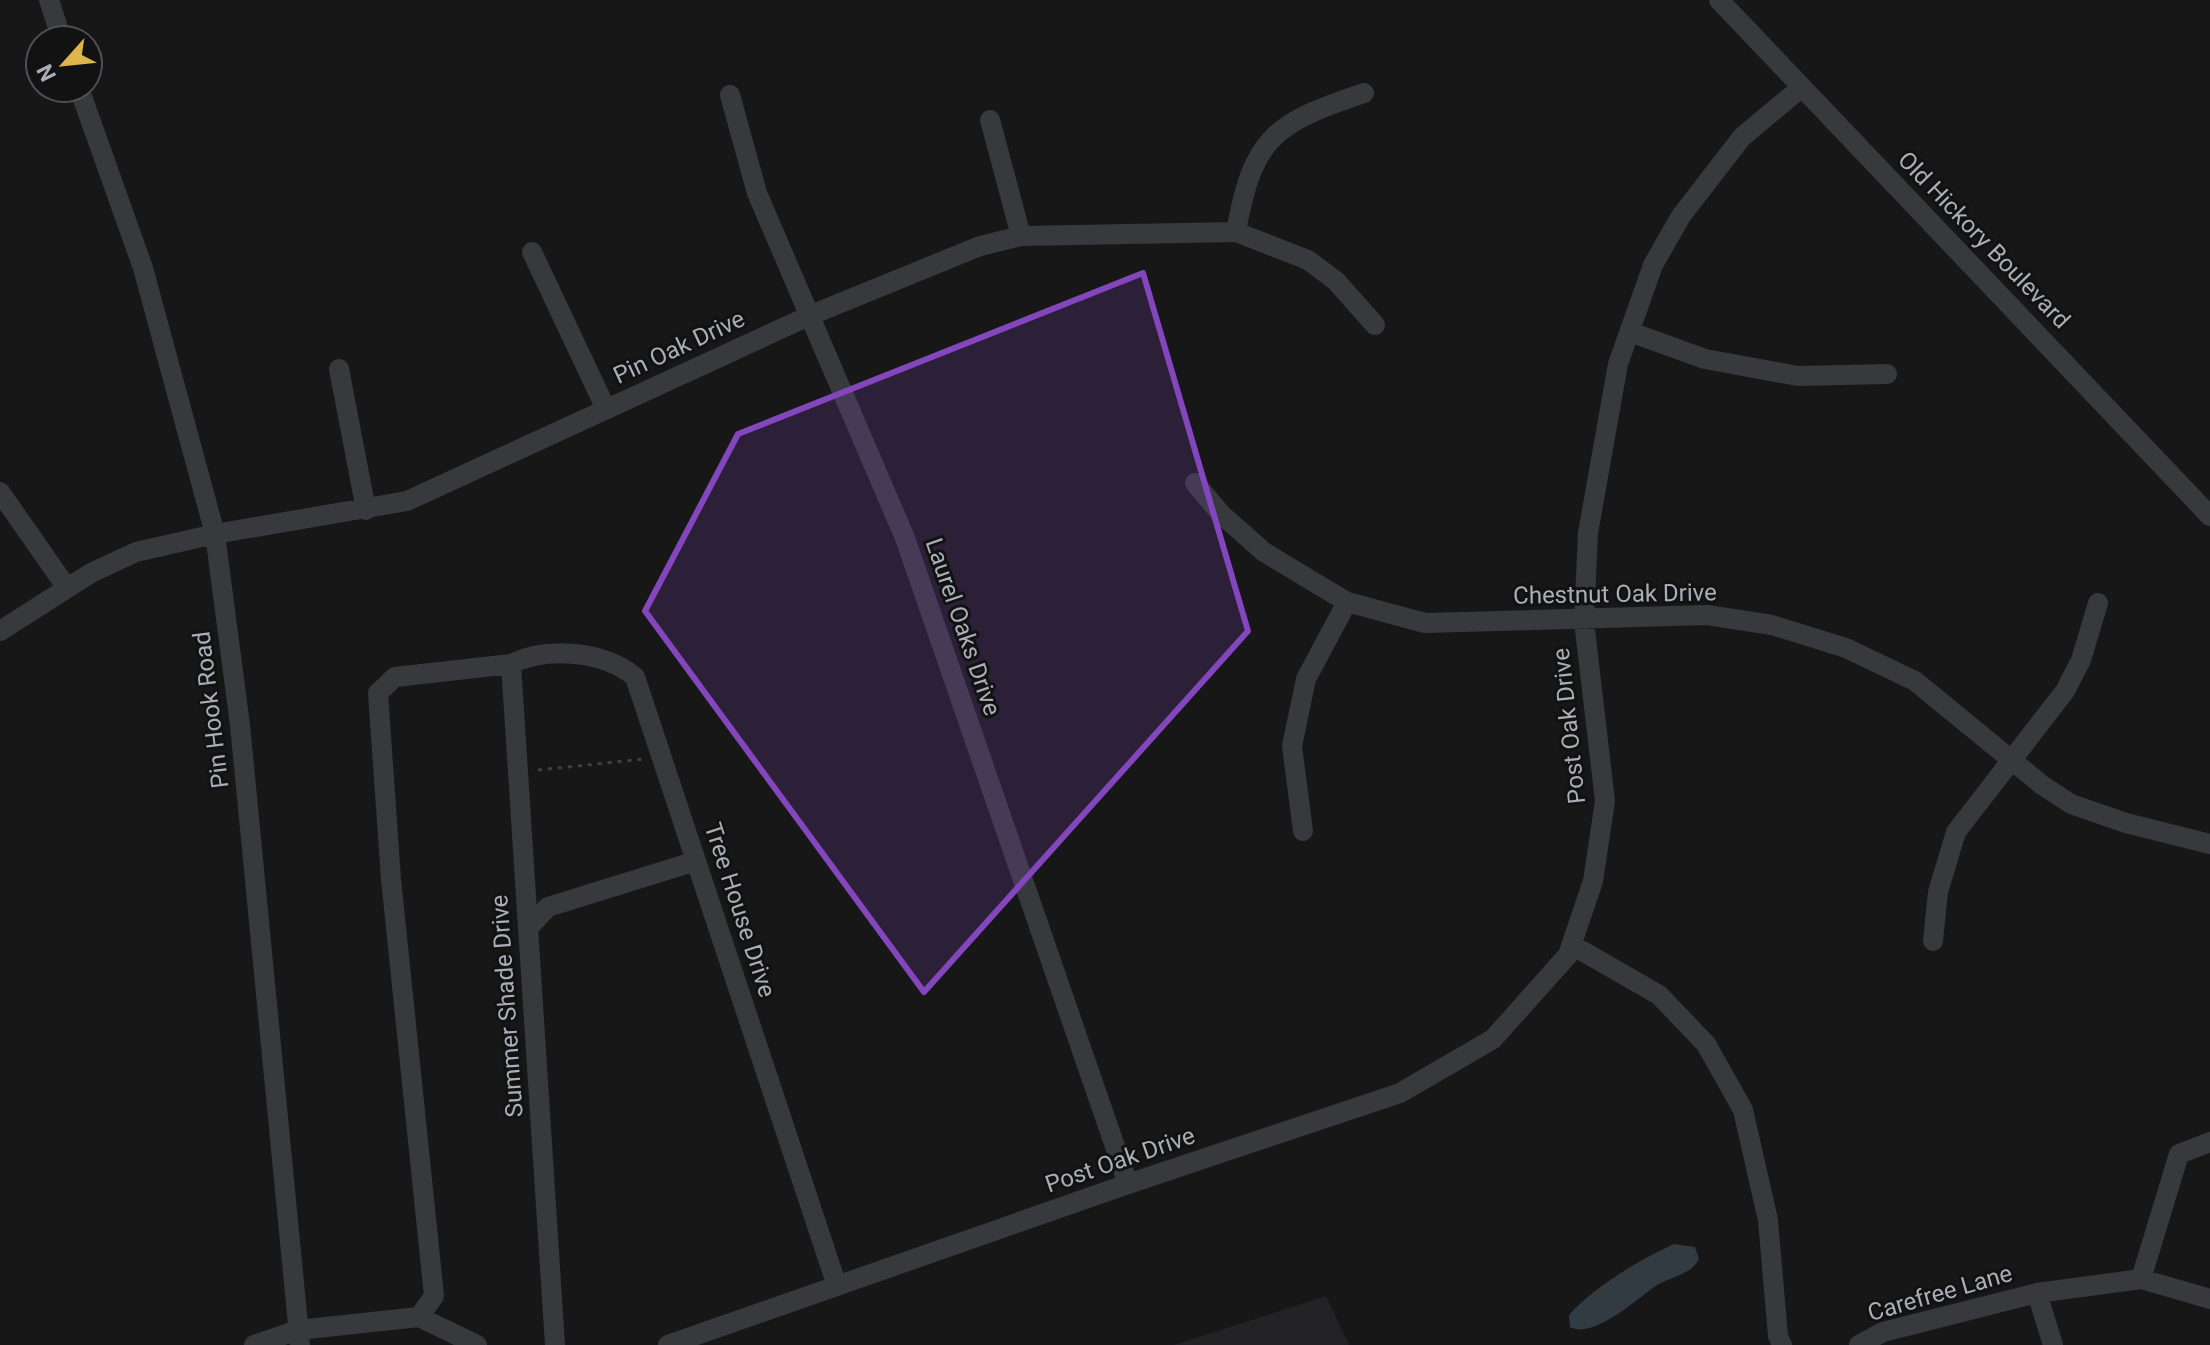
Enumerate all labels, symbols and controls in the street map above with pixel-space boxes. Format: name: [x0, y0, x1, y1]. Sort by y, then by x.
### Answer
north arrow: [24, 24, 104, 104]
text: N: [32, 60, 61, 85]
street label: Old Hickory Boulevard: [1892, 146, 2076, 334]
street label: Pin Oak Drive: [609, 304, 749, 390]
street label: Laurel Oaks Drive: [920, 535, 1006, 719]
street label: Chestnut Oak Drive: [1513, 578, 1717, 610]
street label: Pin Hook Road: [187, 630, 235, 790]
street label: Post Oak Drive: [1547, 647, 1591, 805]
street label: Tree House Drive: [699, 819, 781, 1001]
street label: Summer Shade Drive: [485, 894, 529, 1118]
street label: Post Oak Drive: [1041, 1121, 1199, 1199]
street label: Carefree Lane: [1865, 1259, 2015, 1327]

